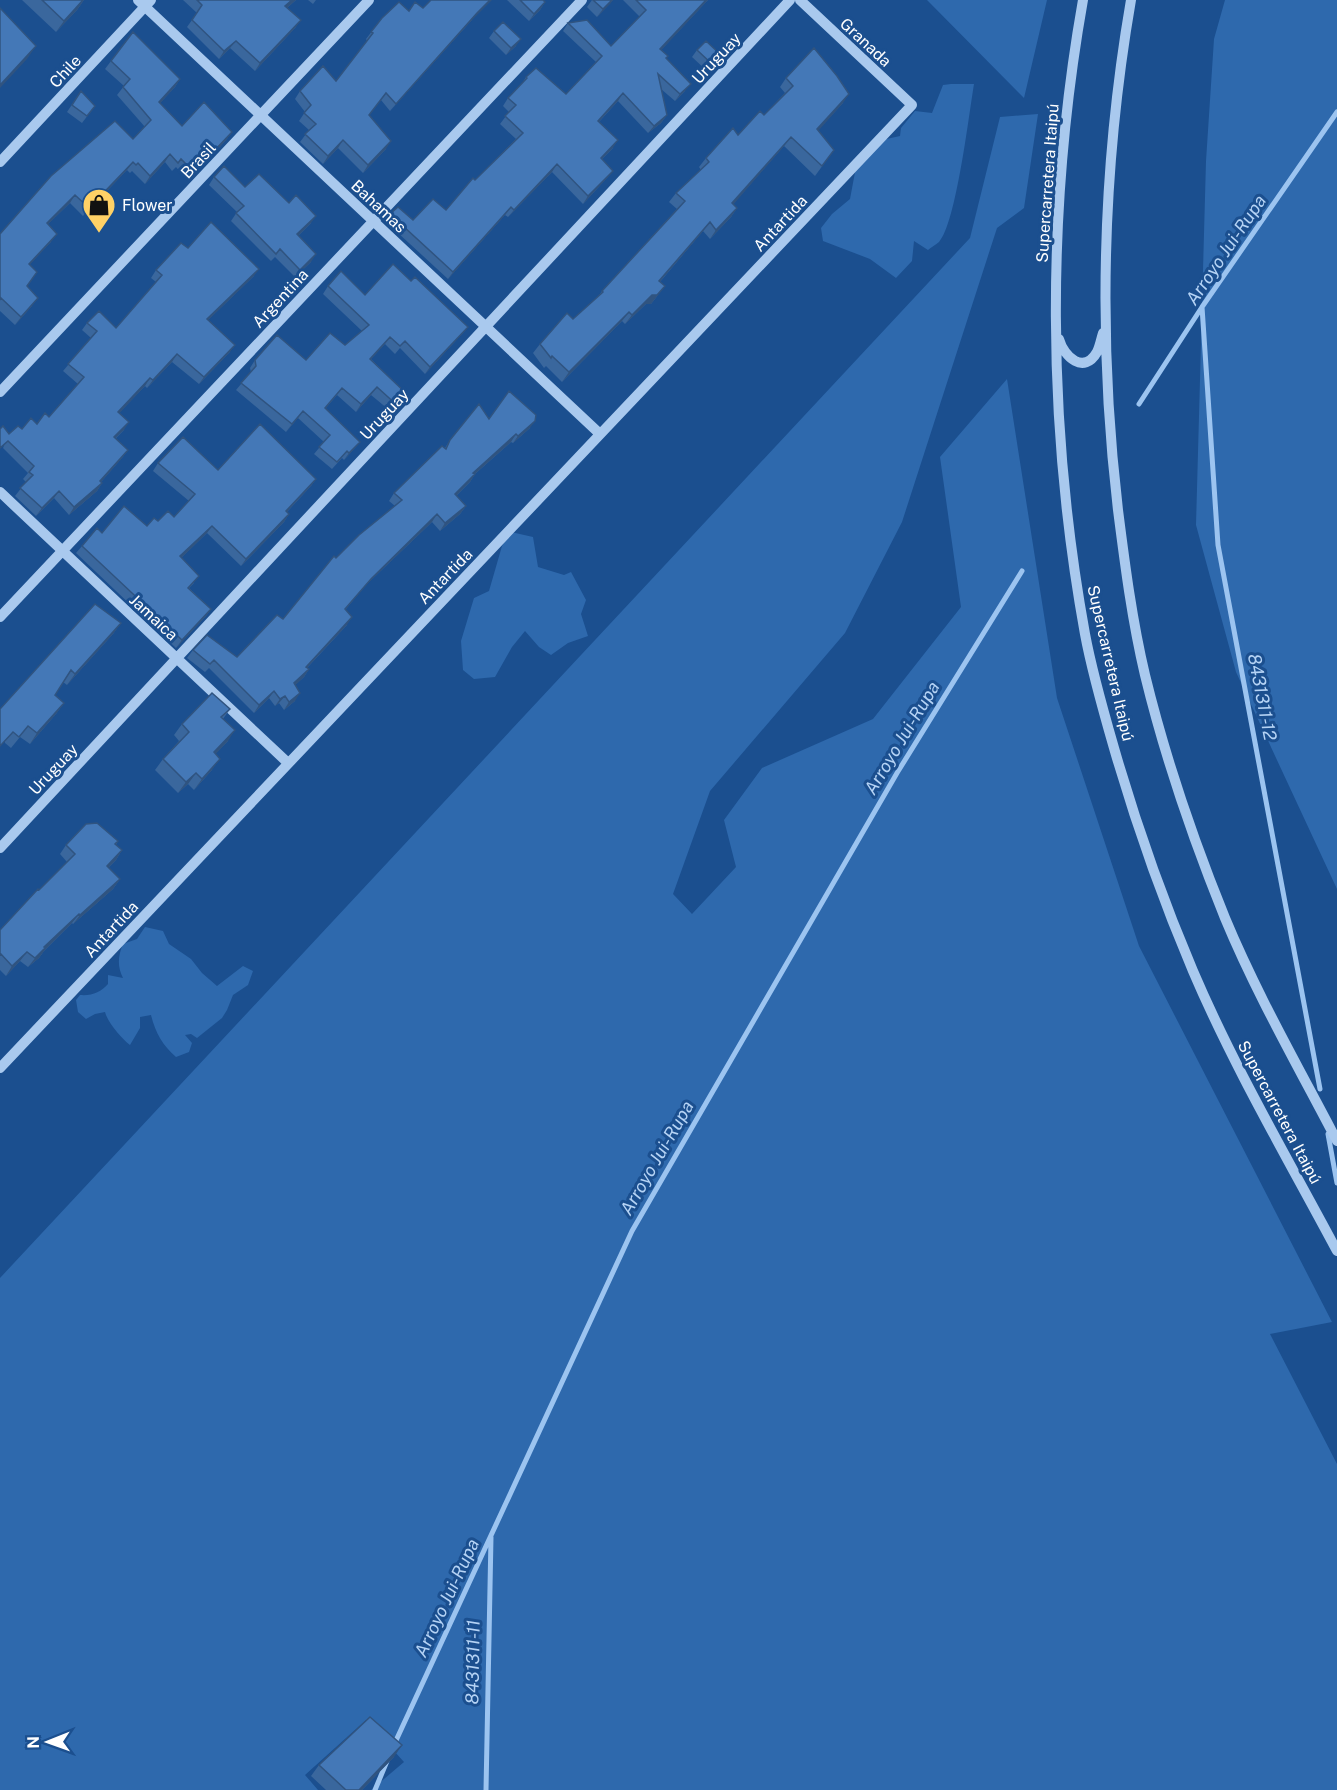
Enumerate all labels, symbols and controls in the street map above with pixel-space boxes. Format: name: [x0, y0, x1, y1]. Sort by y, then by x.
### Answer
street label: Granada: [836, 14, 895, 71]
street label: Uruguay: [688, 29, 745, 88]
street label: Chile: [46, 51, 85, 92]
street label: Supercarretera Itaipú: [1032, 103, 1063, 263]
street label: Brasil: [177, 138, 220, 182]
street label: Bahamas: [347, 176, 410, 237]
shop icon: Flower: [81, 187, 117, 234]
street label: Antartida: [750, 191, 811, 255]
water label: Arroyo Jui-Rupa: [1181, 191, 1270, 309]
place label: Flower: [122, 196, 173, 215]
street label: Argentina: [248, 265, 312, 332]
street label: Uruguay: [356, 385, 413, 444]
street label: Antartida: [414, 545, 476, 608]
street label: Supercarretera Itaipú: [1083, 583, 1138, 743]
street label: Jamaica: [126, 590, 182, 644]
water label: 8431311-12: [1244, 652, 1281, 743]
water label: Arroyo Jui-Rupa: [860, 677, 944, 798]
street label: Uruguay: [25, 740, 82, 799]
street label: Antartida: [81, 897, 142, 961]
street label: Supercarretera Itaipú: [1234, 1037, 1325, 1187]
water label: Arroyo Jui-Rupa: [615, 1097, 698, 1218]
water label: Arroyo Jui-Rupa: [410, 1535, 483, 1660]
water label: 8431311-11: [461, 1619, 484, 1705]
north arrow: [18, 1712, 78, 1772]
text: N: [24, 1736, 43, 1749]

